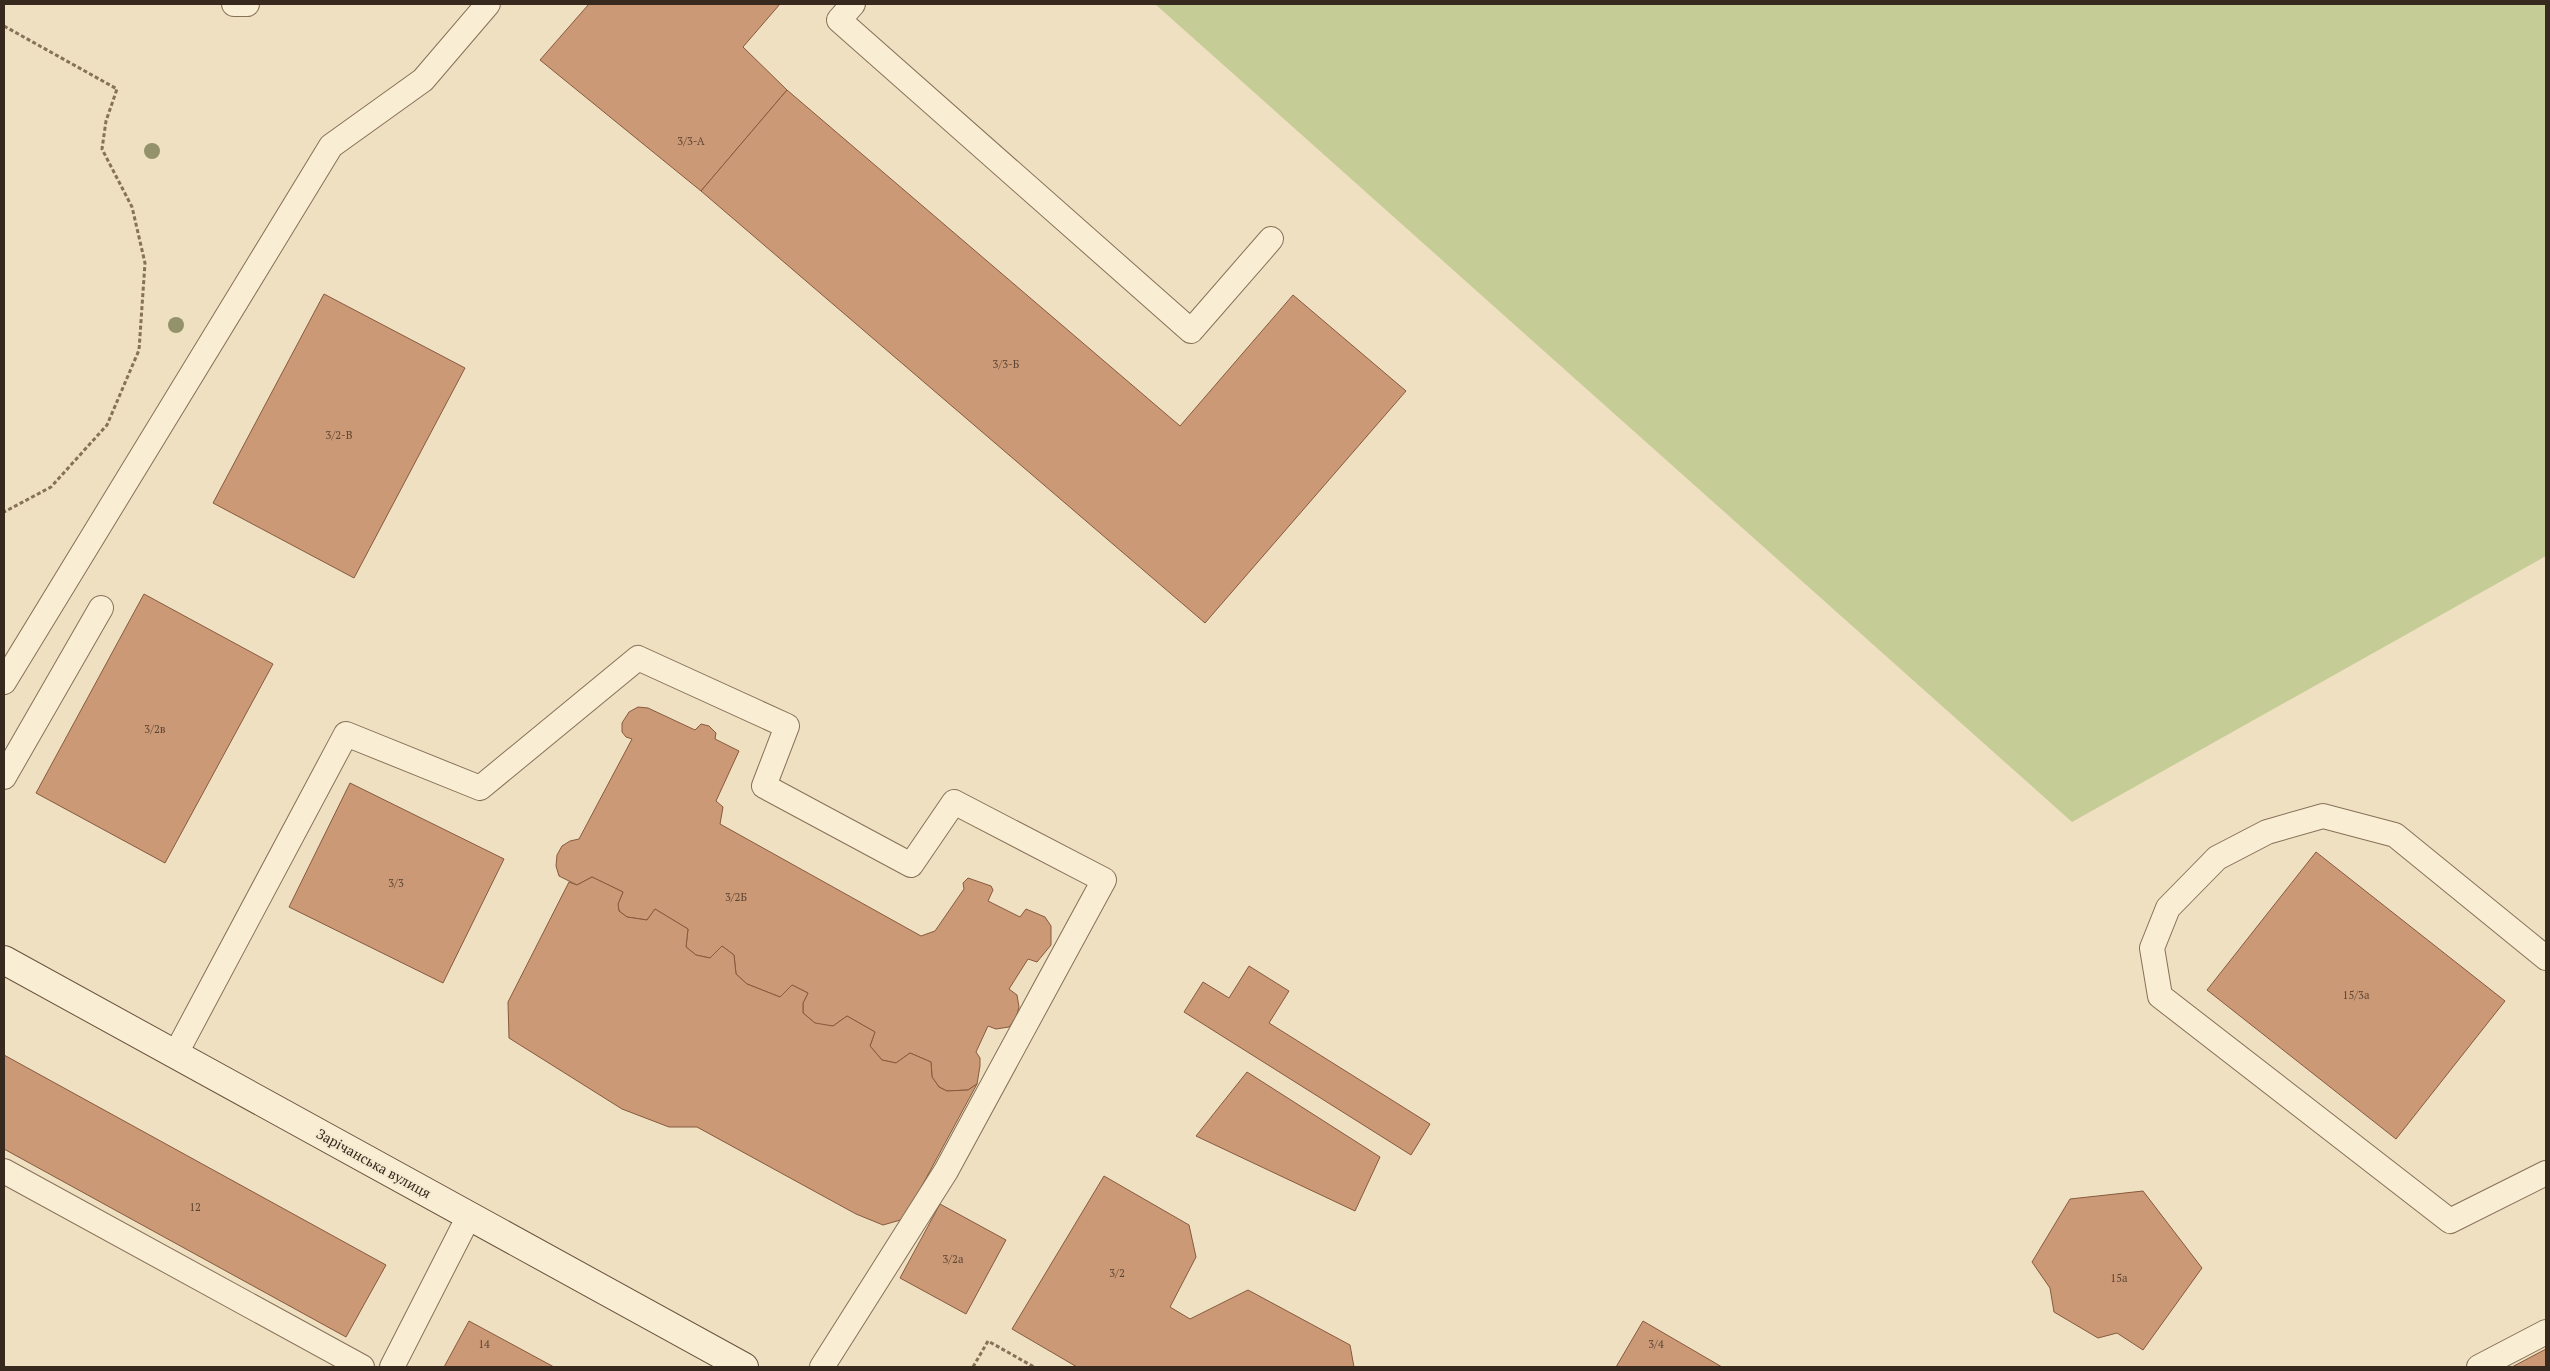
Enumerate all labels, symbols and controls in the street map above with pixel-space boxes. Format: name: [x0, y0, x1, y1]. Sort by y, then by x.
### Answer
house number: 3/3-А: [677, 134, 705, 148]
house number: 3/3-Б: [993, 357, 1020, 371]
house number: 3/2-В: [326, 428, 353, 442]
house number: 3/2в: [144, 722, 166, 736]
house number: 3/3: [388, 876, 404, 890]
house number: 3/2Б: [725, 890, 747, 904]
house number: 15/3а: [2343, 988, 2370, 1002]
street label: Зарічанська вулиця: [313, 1124, 435, 1202]
house number: 12: [189, 1200, 201, 1214]
house number: 3/2а: [942, 1252, 964, 1266]
house number: 3/2: [1109, 1266, 1125, 1280]
house number: 15а: [2110, 1271, 2128, 1285]
house number: 14: [478, 1337, 490, 1351]
house number: 3/4: [1648, 1337, 1664, 1351]

